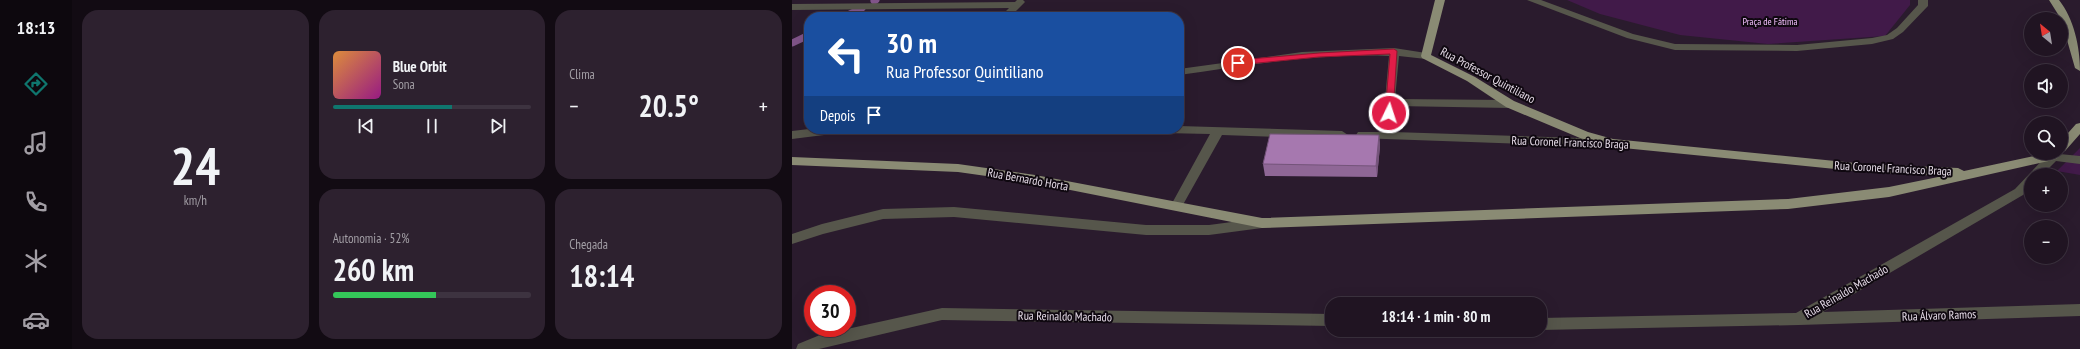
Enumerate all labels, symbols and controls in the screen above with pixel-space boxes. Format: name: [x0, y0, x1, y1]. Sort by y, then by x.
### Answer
north arrow: [2024, 12, 2068, 56]
map controls: [2024, 12, 2068, 264]
park label: Praça de Fátima: [1743, 15, 1797, 28]
text: 18:13: [17, 16, 55, 39]
text: 30 m: [886, 24, 937, 61]
icon: left: [820, 28, 872, 80]
street label: Rua Professor Quintiliano: [1438, 44, 1538, 106]
pin: [1221, 46, 1255, 80]
icon: arrive: [1227, 52, 1249, 74]
text: Blue Orbit: [393, 57, 447, 76]
text: Rua Professor Quintiliano: [886, 60, 1044, 83]
button: sound: [2024, 64, 2068, 108]
text: Clima: [569, 66, 595, 83]
icon: directions: [22, 70, 50, 98]
text: Sona: [393, 76, 415, 93]
text: 20.5°: [639, 86, 699, 125]
text: −: [569, 92, 578, 120]
text: +: [759, 92, 768, 120]
position arrow: [1368, 92, 1410, 134]
icon: arrive: [863, 104, 885, 126]
text: Depois: [820, 106, 855, 125]
icon: previous: [355, 115, 377, 137]
icon: pause: [421, 115, 443, 137]
icon: next: [487, 115, 509, 137]
button: search: [2024, 116, 2068, 160]
icon: music: [22, 129, 50, 157]
text: 24: [170, 132, 220, 199]
street label: Rua Coronel Francisco Braga: [1511, 132, 1629, 152]
street label: Rua Coronel Francisco Braga: [1834, 157, 1952, 179]
street label: Rua Bernardo Horta: [986, 165, 1070, 194]
button: +: [2024, 168, 2068, 212]
icon: phone: [22, 188, 50, 216]
text: km/h: [184, 192, 207, 209]
button: −: [2024, 220, 2068, 264]
text: Autonomia · 52%: [333, 230, 410, 247]
text: Chegada: [569, 236, 608, 253]
icon: climate: [22, 247, 50, 275]
text: 260 km: [333, 250, 414, 289]
text: 18:14: [569, 256, 634, 295]
street label: Rua Reinaldo Machado: [1801, 261, 1891, 321]
speed limit sign: 30: [804, 285, 856, 337]
icon: car: [22, 306, 50, 334]
street label: Rua Álvaro Ramos: [1901, 306, 1977, 324]
text: 18:14 · 1 min · 80 m: [1382, 307, 1490, 326]
street label: Rua Reinaldo Machado: [1018, 308, 1112, 324]

